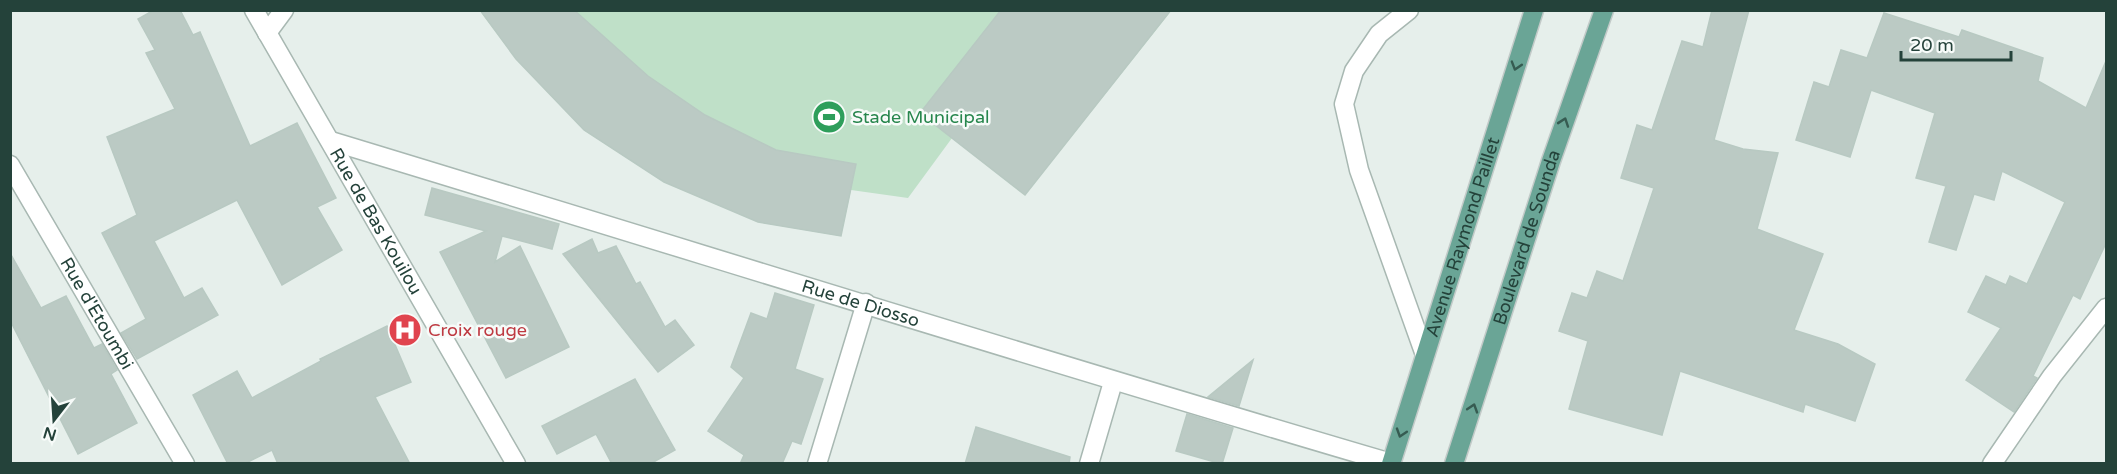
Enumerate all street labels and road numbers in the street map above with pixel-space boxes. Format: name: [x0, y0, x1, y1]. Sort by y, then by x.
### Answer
street label: Avenue Raymond Paillet: [1421, 134, 1504, 340]
street label: Rue de Bas Kouilou: [325, 144, 427, 299]
street label: Boulevard de Sounda: [1488, 147, 1565, 328]
street label: Rue d'Etoumbi: [55, 253, 138, 373]
street label: Rue de Diosso: [799, 275, 922, 332]

